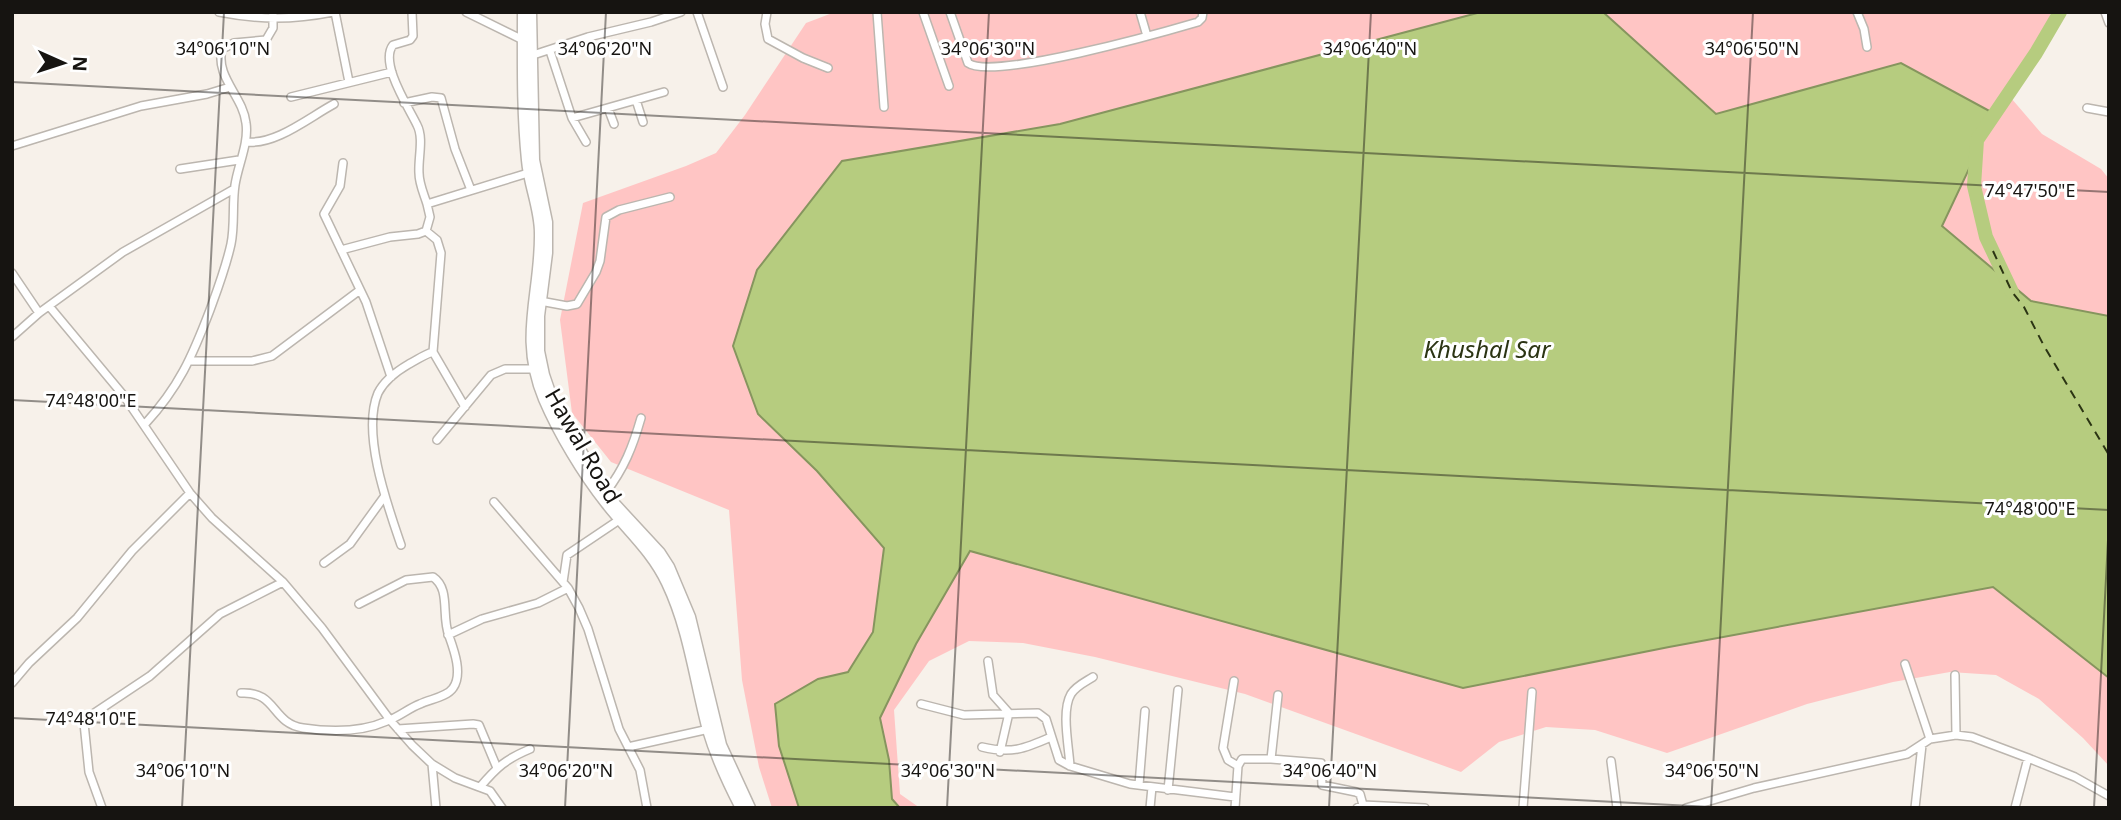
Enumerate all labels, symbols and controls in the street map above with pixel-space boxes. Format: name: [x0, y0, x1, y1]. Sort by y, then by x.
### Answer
north arrow: [28, 28, 98, 98]
text: 34°06'10"N: [176, 36, 270, 60]
text: 34°06'20"N: [558, 36, 652, 60]
text: 34°06'30"N: [941, 36, 1035, 60]
text: 34°06'40"N: [1323, 36, 1417, 60]
text: 34°06'50"N: [1705, 36, 1799, 60]
text: N: [67, 55, 93, 72]
text: 74°47'50"E: [1985, 178, 2075, 202]
water label: Khushal Sar: [1424, 332, 1552, 365]
street label: Hawal Road: [538, 382, 630, 509]
text: 74°48'00"E: [46, 388, 136, 412]
text: 74°48'00"E: [1985, 496, 2075, 520]
text: 74°48'10"E: [46, 706, 136, 730]
text: 34°06'10"N: [136, 758, 230, 782]
text: 34°06'20"N: [519, 758, 613, 782]
text: 34°06'30"N: [901, 758, 995, 782]
text: 34°06'40"N: [1283, 758, 1377, 782]
text: 34°06'50"N: [1665, 758, 1759, 782]

